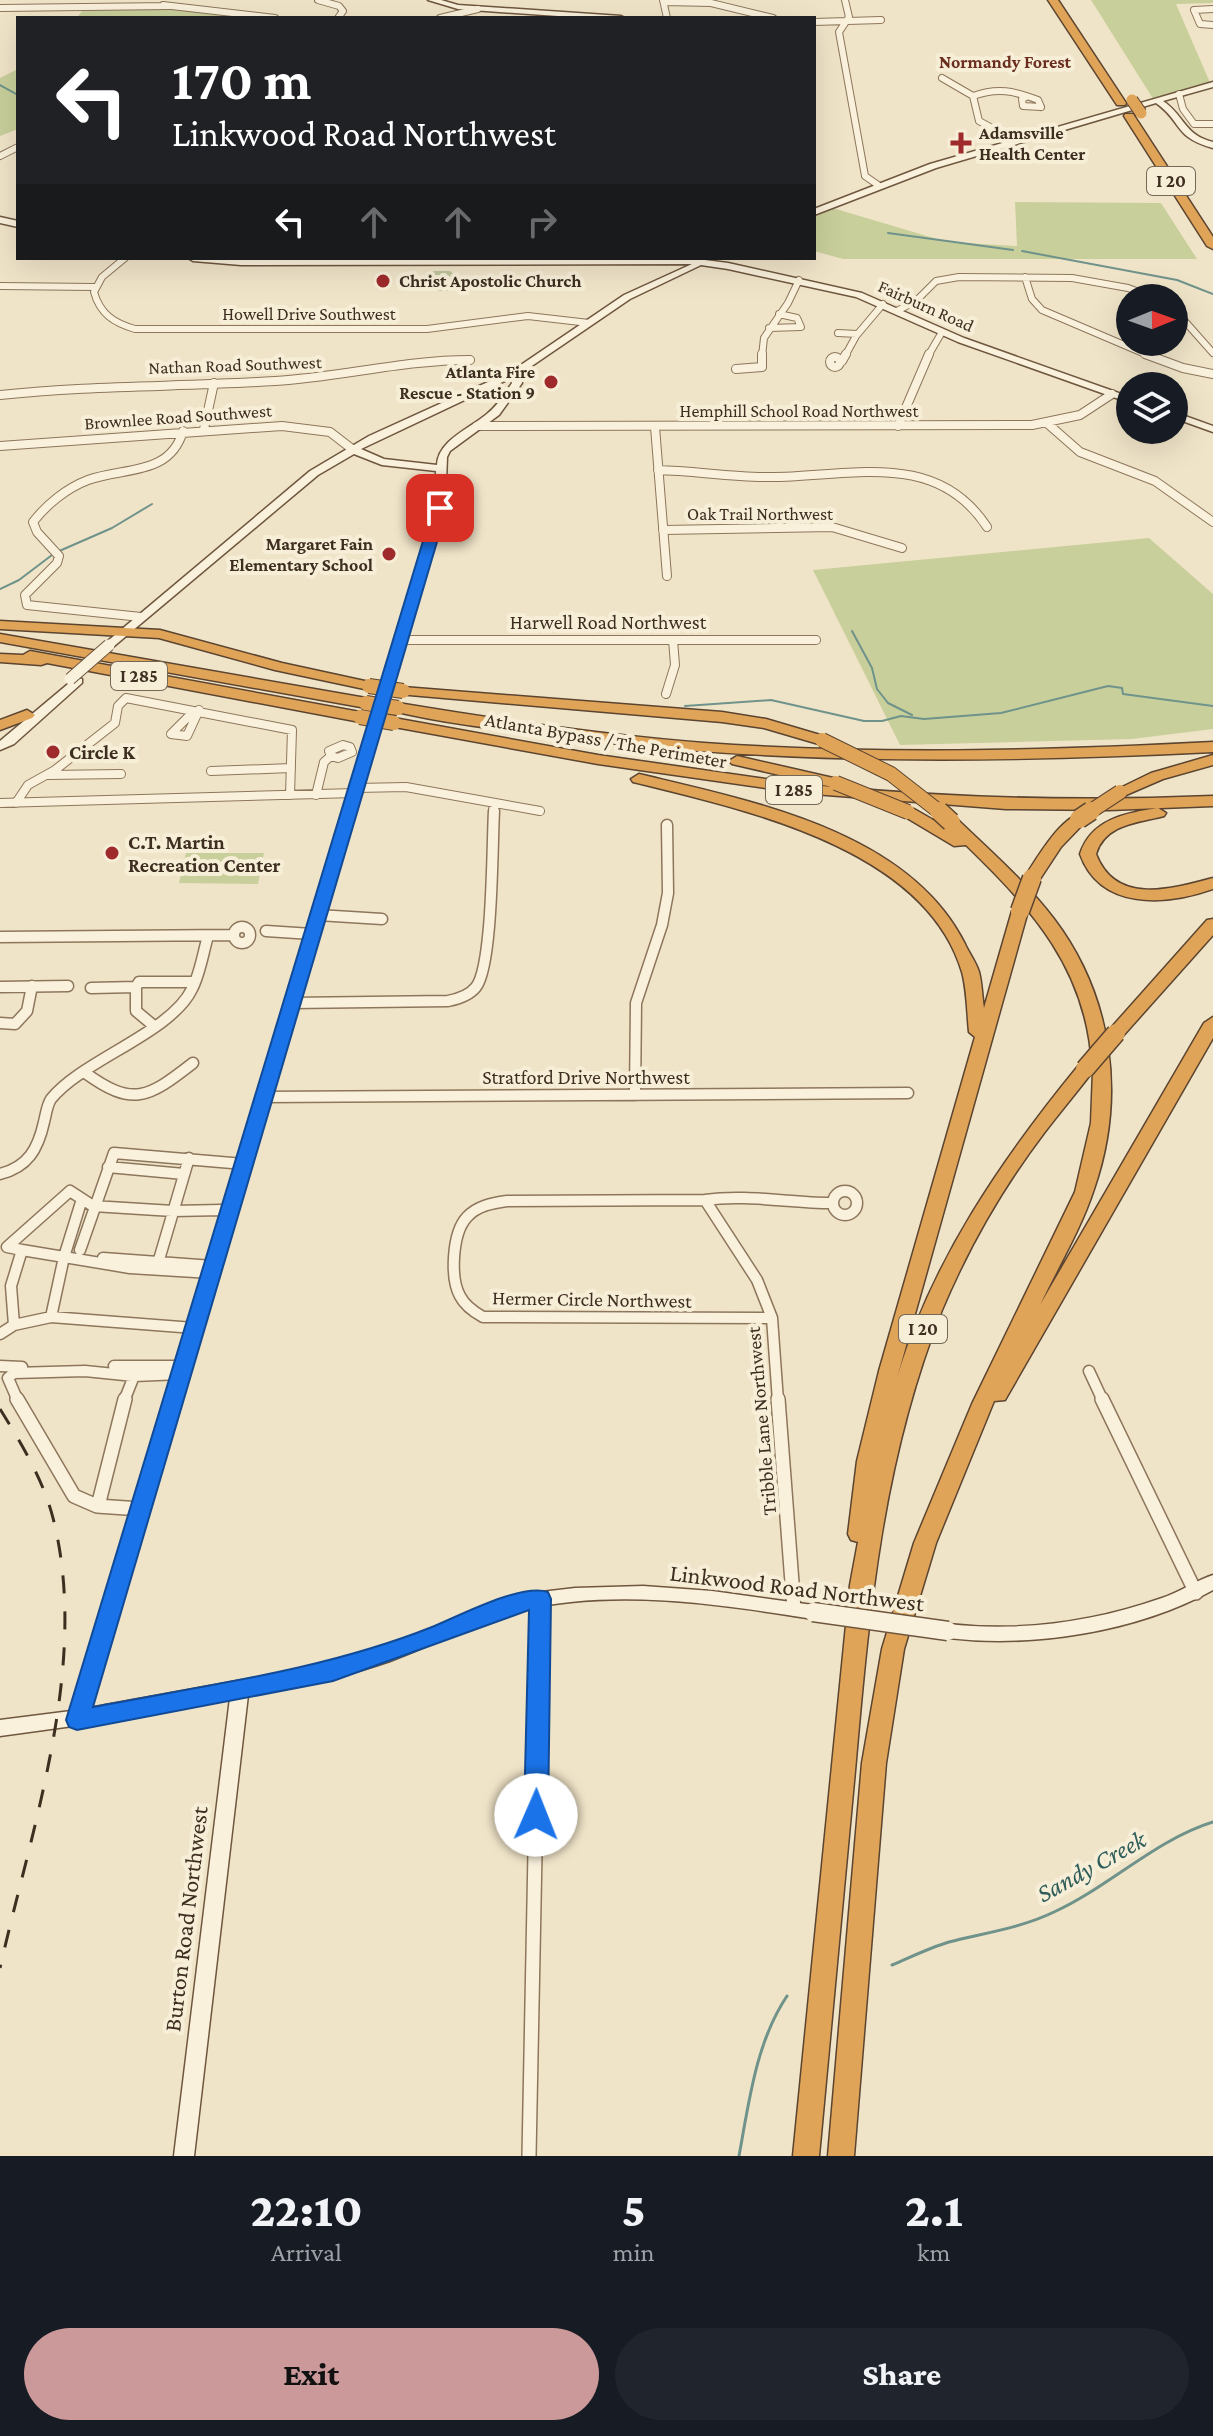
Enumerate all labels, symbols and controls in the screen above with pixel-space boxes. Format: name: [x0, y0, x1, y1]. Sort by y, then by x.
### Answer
icon: left: [40, 48, 144, 152]
text: 170 m: [172, 49, 311, 111]
district label: Normandy Forest: [939, 52, 1072, 72]
text: Linkwood Road Northwest: [172, 114, 556, 154]
place label: Adamsville Health Center: [978, 123, 1085, 164]
marker: Adamsville Health Center: [950, 132, 972, 154]
road number: I 20: [1147, 167, 1195, 195]
icon: left: [268, 200, 312, 244]
icon: ahead: [352, 200, 396, 244]
icon: ahead: [436, 200, 480, 244]
icon: right: [520, 200, 564, 244]
place label: Christ Apostolic Church: [399, 271, 582, 291]
marker: Christ Apostolic Church: [374, 272, 392, 290]
street label: Fairburn Road: [875, 276, 977, 336]
north arrow: [1116, 284, 1188, 356]
map controls: [1116, 284, 1188, 444]
street label: Howell Drive Southwest: [222, 304, 397, 324]
street label: Nathan Road Southwest: [148, 352, 323, 378]
place label: Atlanta Fire Rescue - Station 9: [399, 362, 535, 403]
button: layers: [1116, 372, 1188, 444]
marker: Atlanta Fire Rescue - Station 9: [542, 373, 560, 391]
street label: Brownlee Road Southwest: [84, 400, 273, 434]
street label: Hemphill School Road Northwest: [680, 401, 919, 421]
pin: [406, 474, 474, 542]
icon: arrive: [418, 486, 462, 530]
street label: Oak Trail Northwest: [687, 504, 834, 524]
place label: Margaret Fain Elementary School: [229, 534, 374, 575]
marker: Margaret Fain Elementary School: [380, 545, 398, 563]
street label: Harwell Road Northwest: [510, 611, 707, 633]
road number: I 285: [111, 662, 167, 690]
street label: Atlanta Bypass / The Perimeter: [483, 708, 729, 773]
place label: Circle K: [69, 741, 136, 763]
marker: Circle K: [44, 743, 62, 761]
road number: I 285: [766, 776, 822, 804]
place label: C.T. Martin Recreation Center: [128, 831, 281, 876]
marker: C.T. Martin Recreation Center: [103, 844, 121, 862]
street label: Stratford Drive Northwest: [482, 1066, 690, 1088]
street label: Hermer Circle Northwest: [492, 1286, 692, 1312]
road number: I 20: [899, 1315, 947, 1343]
street label: Tribble Lane Northwest: [742, 1325, 780, 1516]
street label: Linkwood Road Northwest: [668, 1559, 927, 1617]
position arrow: [494, 1773, 578, 1857]
street label: Burton Road Northwest: [158, 1804, 213, 2033]
water label: Sandy Creek: [1032, 1824, 1152, 1908]
text: 22:10: [250, 2183, 363, 2236]
text: 5: [622, 2183, 646, 2236]
text: 2.1: [905, 2183, 963, 2236]
text: Arrival: [271, 2238, 342, 2267]
text: min: [613, 2238, 654, 2267]
text: km: [917, 2238, 950, 2267]
button: Exit: [24, 2328, 599, 2420]
button: Share: [615, 2328, 1189, 2420]

